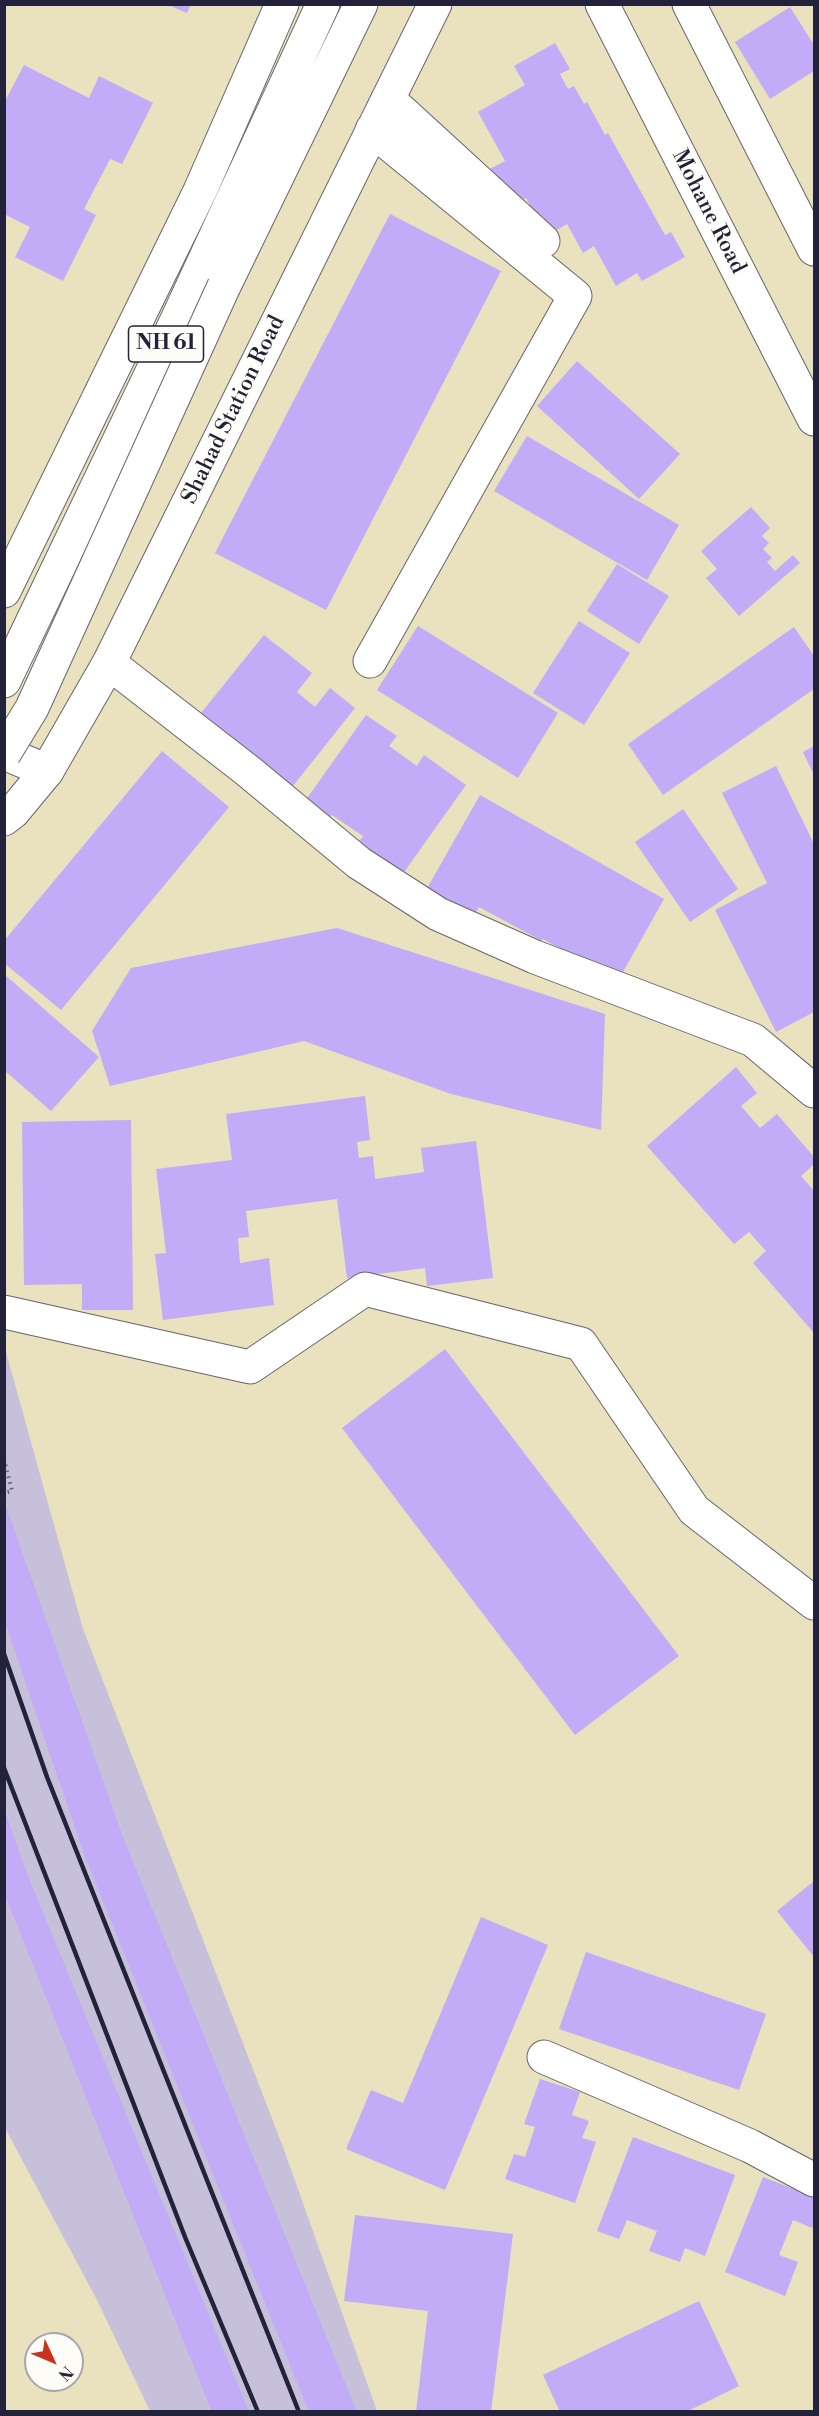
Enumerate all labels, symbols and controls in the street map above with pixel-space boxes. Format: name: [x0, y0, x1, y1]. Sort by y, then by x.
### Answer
street label: Mohane Road: [665, 145, 751, 279]
street label: Shahad Station Road: [177, 312, 291, 508]
road number: NH 61: [128, 326, 204, 362]
north arrow: [24, 2332, 84, 2392]
text: N: [54, 2362, 77, 2385]

